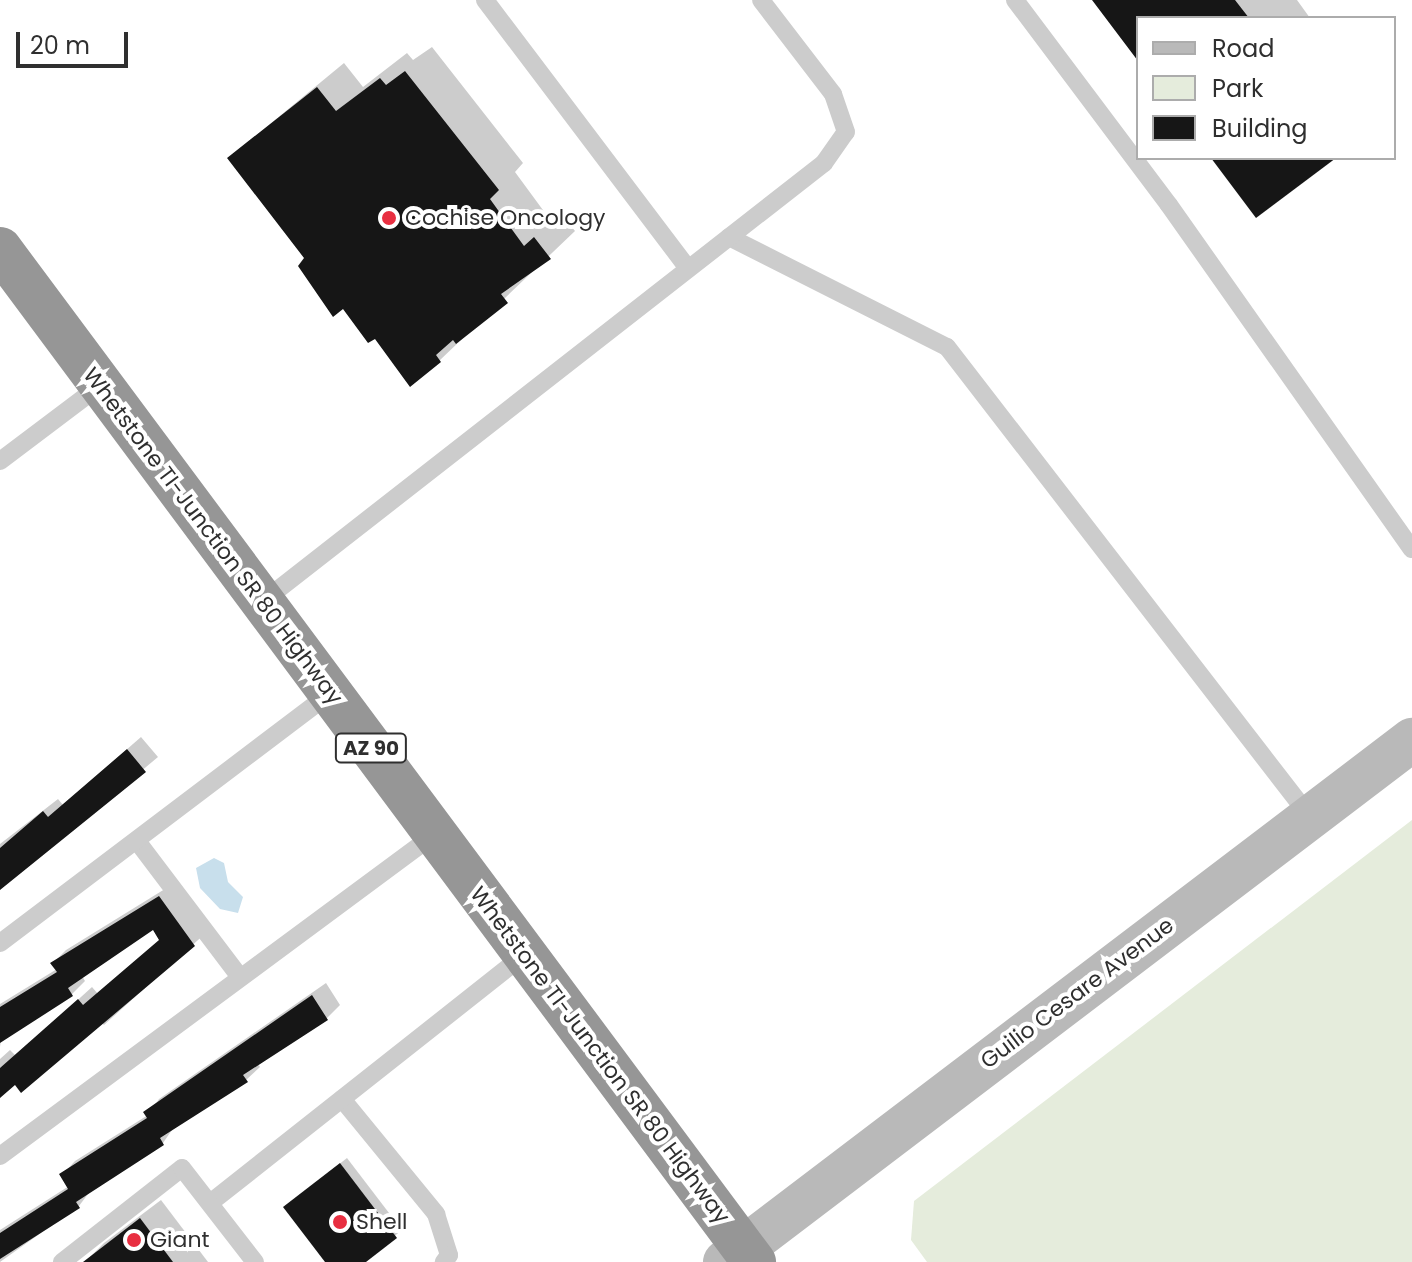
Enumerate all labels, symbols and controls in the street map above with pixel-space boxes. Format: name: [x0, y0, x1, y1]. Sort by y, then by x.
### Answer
scale bar: [20, 16, 132, 66]
legend: [1136, 16, 1396, 160]
text: 20 m: [30, 29, 90, 62]
text: Road: [1212, 32, 1274, 65]
text: Park: [1212, 72, 1263, 105]
text: Building: [1212, 112, 1308, 145]
place label: Cochise Oncology: [405, 205, 605, 231]
marker: Cochise Oncology: [380, 209, 398, 227]
street label: Whetstone TI-Junction SR 80 Highway: [78, 362, 348, 710]
road number: AZ 90: [333, 732, 409, 764]
street label: Whetstone TI-Junction SR 80 Highway: [465, 881, 735, 1229]
street label: Guilio Cesare Avenue: [975, 912, 1179, 1074]
place label: Shell: [356, 1209, 407, 1235]
marker: Shell: [331, 1213, 349, 1231]
place label: Giant: [150, 1227, 209, 1253]
marker: Giant: [125, 1231, 143, 1249]

